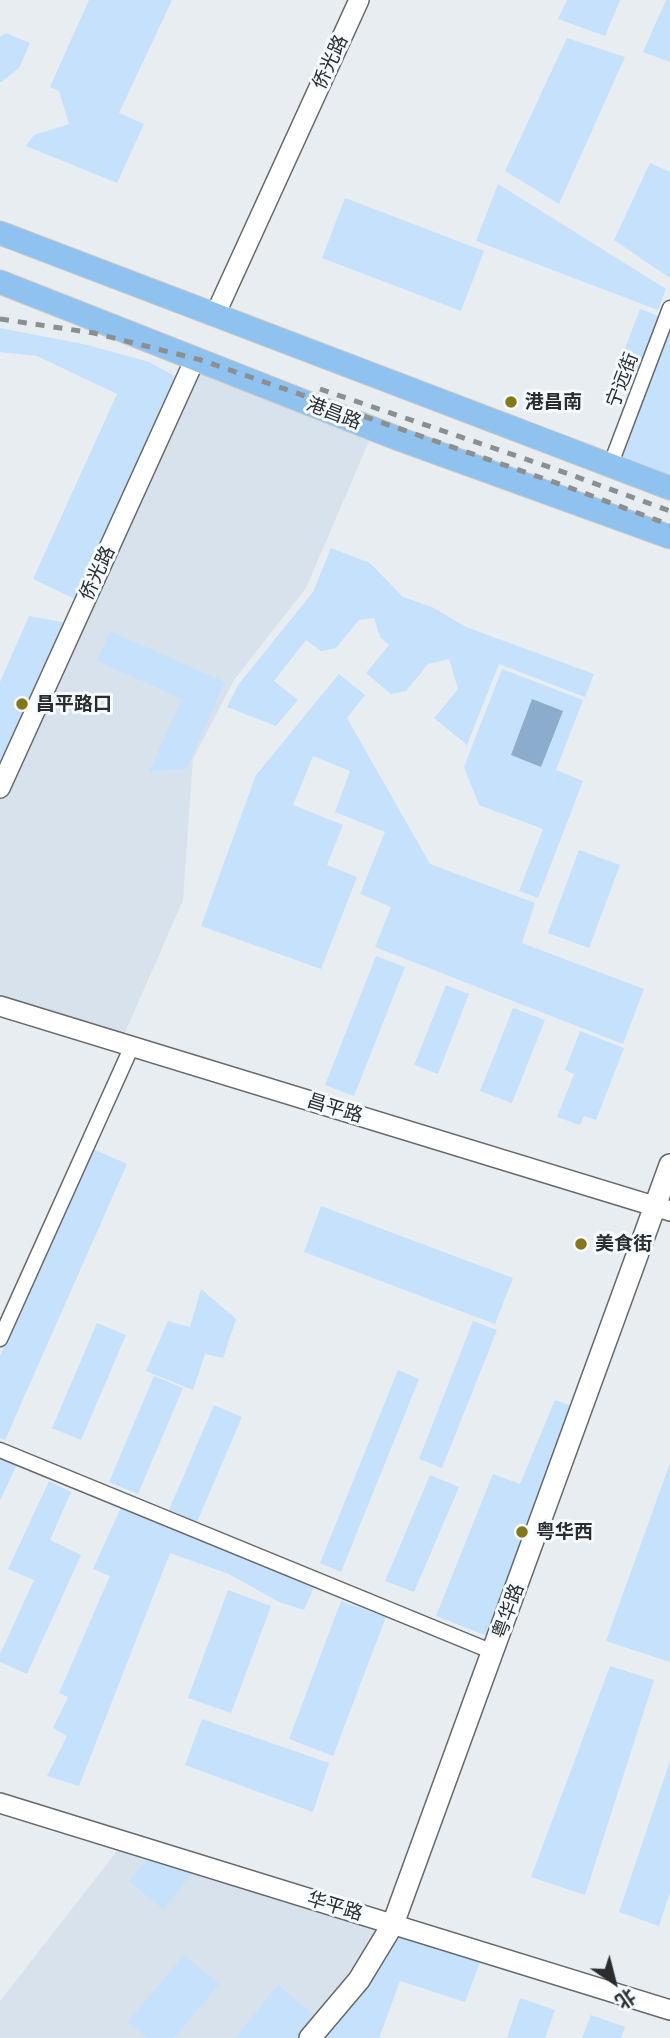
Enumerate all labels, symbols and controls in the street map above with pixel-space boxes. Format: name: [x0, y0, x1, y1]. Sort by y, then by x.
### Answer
street label: 侨光路: [308, 31, 352, 93]
street label: 宁远街: [601, 349, 643, 411]
place label: 港昌南: [525, 391, 582, 413]
street label: 港昌路: [303, 392, 365, 434]
marker: 港昌南: [503, 394, 519, 410]
street label: 侨光路: [75, 542, 119, 604]
place label: 昌平路口: [36, 693, 112, 715]
marker: 昌平路口: [14, 696, 30, 712]
street label: 昌平路: [304, 1089, 366, 1127]
place label: 美食街: [595, 1233, 652, 1255]
marker: 美食街: [573, 1236, 589, 1252]
place label: 粤华西: [536, 1521, 593, 1543]
marker: 粤华西: [514, 1524, 530, 1540]
street label: 粤华路: [488, 1580, 528, 1642]
street label: 华平路: [304, 1887, 366, 1925]
north arrow: [579, 1947, 649, 2017]
text: 北: [612, 1985, 640, 2014]

